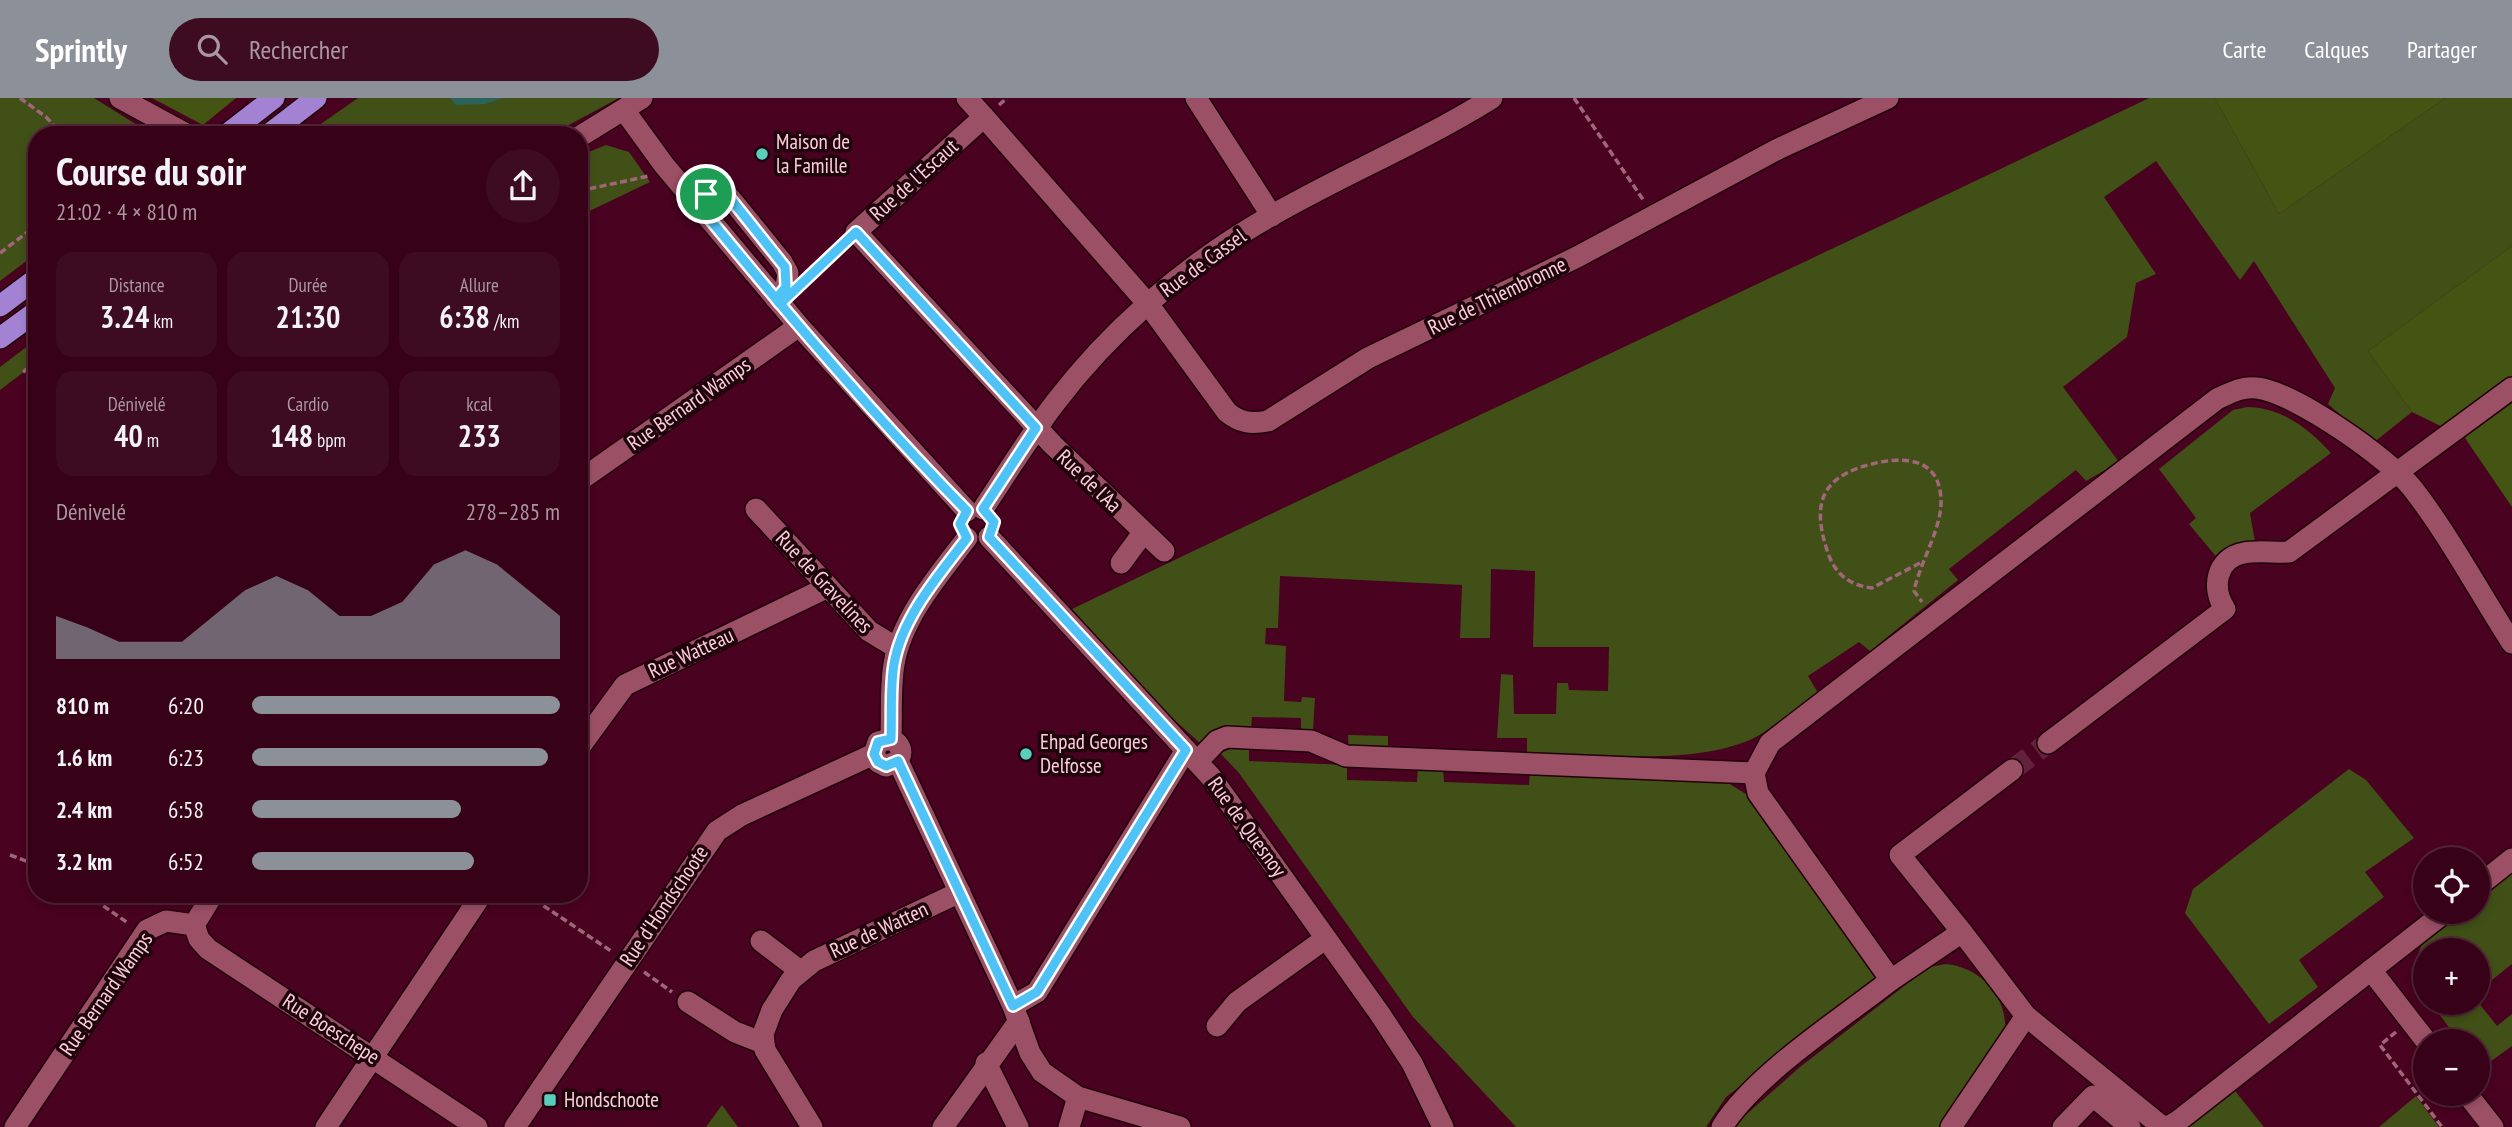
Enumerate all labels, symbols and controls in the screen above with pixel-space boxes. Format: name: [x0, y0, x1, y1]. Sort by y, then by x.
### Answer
search box: [169, 18, 659, 81]
text: Sprintly: [35, 28, 127, 71]
icon: search: [193, 30, 231, 68]
text: Rechercher: [249, 33, 348, 66]
text: Carte: [2223, 34, 2266, 65]
text: Calques: [2304, 34, 2369, 65]
text: Partager: [2407, 34, 2477, 65]
place label: Maison de la Famille: [776, 128, 850, 179]
street label: Rue de l'Escaut: [864, 133, 964, 226]
text: Course du soir: [56, 146, 246, 195]
marker: Maison de la Famille: [754, 146, 770, 162]
button: share: [486, 149, 560, 223]
pin: [676, 164, 736, 224]
icon: arrive: [687, 175, 725, 213]
text: 21:02 · 4 × 810 m: [56, 197, 197, 226]
street label: Rue de Cassel: [1154, 222, 1251, 303]
street label: Rue de Thiembronne: [1423, 250, 1570, 341]
text: Distance: [109, 273, 165, 297]
text: Durée: [289, 273, 327, 297]
text: Allure: [460, 273, 499, 297]
text: 3.24: [100, 297, 149, 336]
text: 21:30: [276, 297, 340, 336]
text: 6:38: [439, 297, 490, 336]
text: km: [149, 309, 173, 333]
text: /km: [490, 309, 519, 333]
street label: Rue Bernard Wamps: [622, 351, 756, 456]
text: Dénivelé: [108, 392, 166, 416]
text: Cardio: [287, 392, 329, 416]
text: kcal: [466, 392, 492, 416]
text: 40: [114, 416, 143, 455]
text: 148: [270, 416, 313, 455]
text: 233: [458, 416, 501, 455]
text: m: [143, 428, 159, 452]
text: bpm: [313, 428, 346, 452]
street label: Rue de l'Aa: [1051, 443, 1127, 518]
text: Dénivelé: [56, 497, 126, 526]
text: 278–285 m: [466, 497, 560, 526]
street label: Rue de Gravelines: [770, 525, 879, 639]
street label: Rue Watteau: [644, 621, 738, 684]
text: 810 m: [56, 691, 109, 720]
text: 6:20: [168, 691, 204, 720]
place label: Ehpad Georges Delfosse: [1040, 728, 1148, 779]
text: 1.6 km: [56, 743, 112, 772]
text: 6:23: [168, 743, 204, 772]
marker: Ehpad Georges Delfosse: [1018, 746, 1034, 762]
street label: Rue de Quesnoy: [1202, 771, 1293, 882]
text: 2.4 km: [56, 795, 112, 824]
text: 6:58: [168, 795, 204, 824]
street label: Rue d'Hondschoote: [613, 840, 714, 971]
text: 3.2 km: [56, 847, 112, 876]
text: 6:52: [168, 847, 204, 876]
map controls: [2413, 847, 2490, 1106]
button: locate: [2413, 847, 2490, 924]
street label: Rue de Watten: [825, 895, 932, 964]
street label: Rue Bernard Wamps: [53, 927, 158, 1061]
button: +: [2413, 938, 2490, 1015]
street label: Rue Boeschepe: [278, 987, 385, 1070]
button: −: [2413, 1029, 2490, 1106]
place label: Hondschoote: [564, 1086, 659, 1113]
marker: Hondschoote: [542, 1092, 558, 1108]

